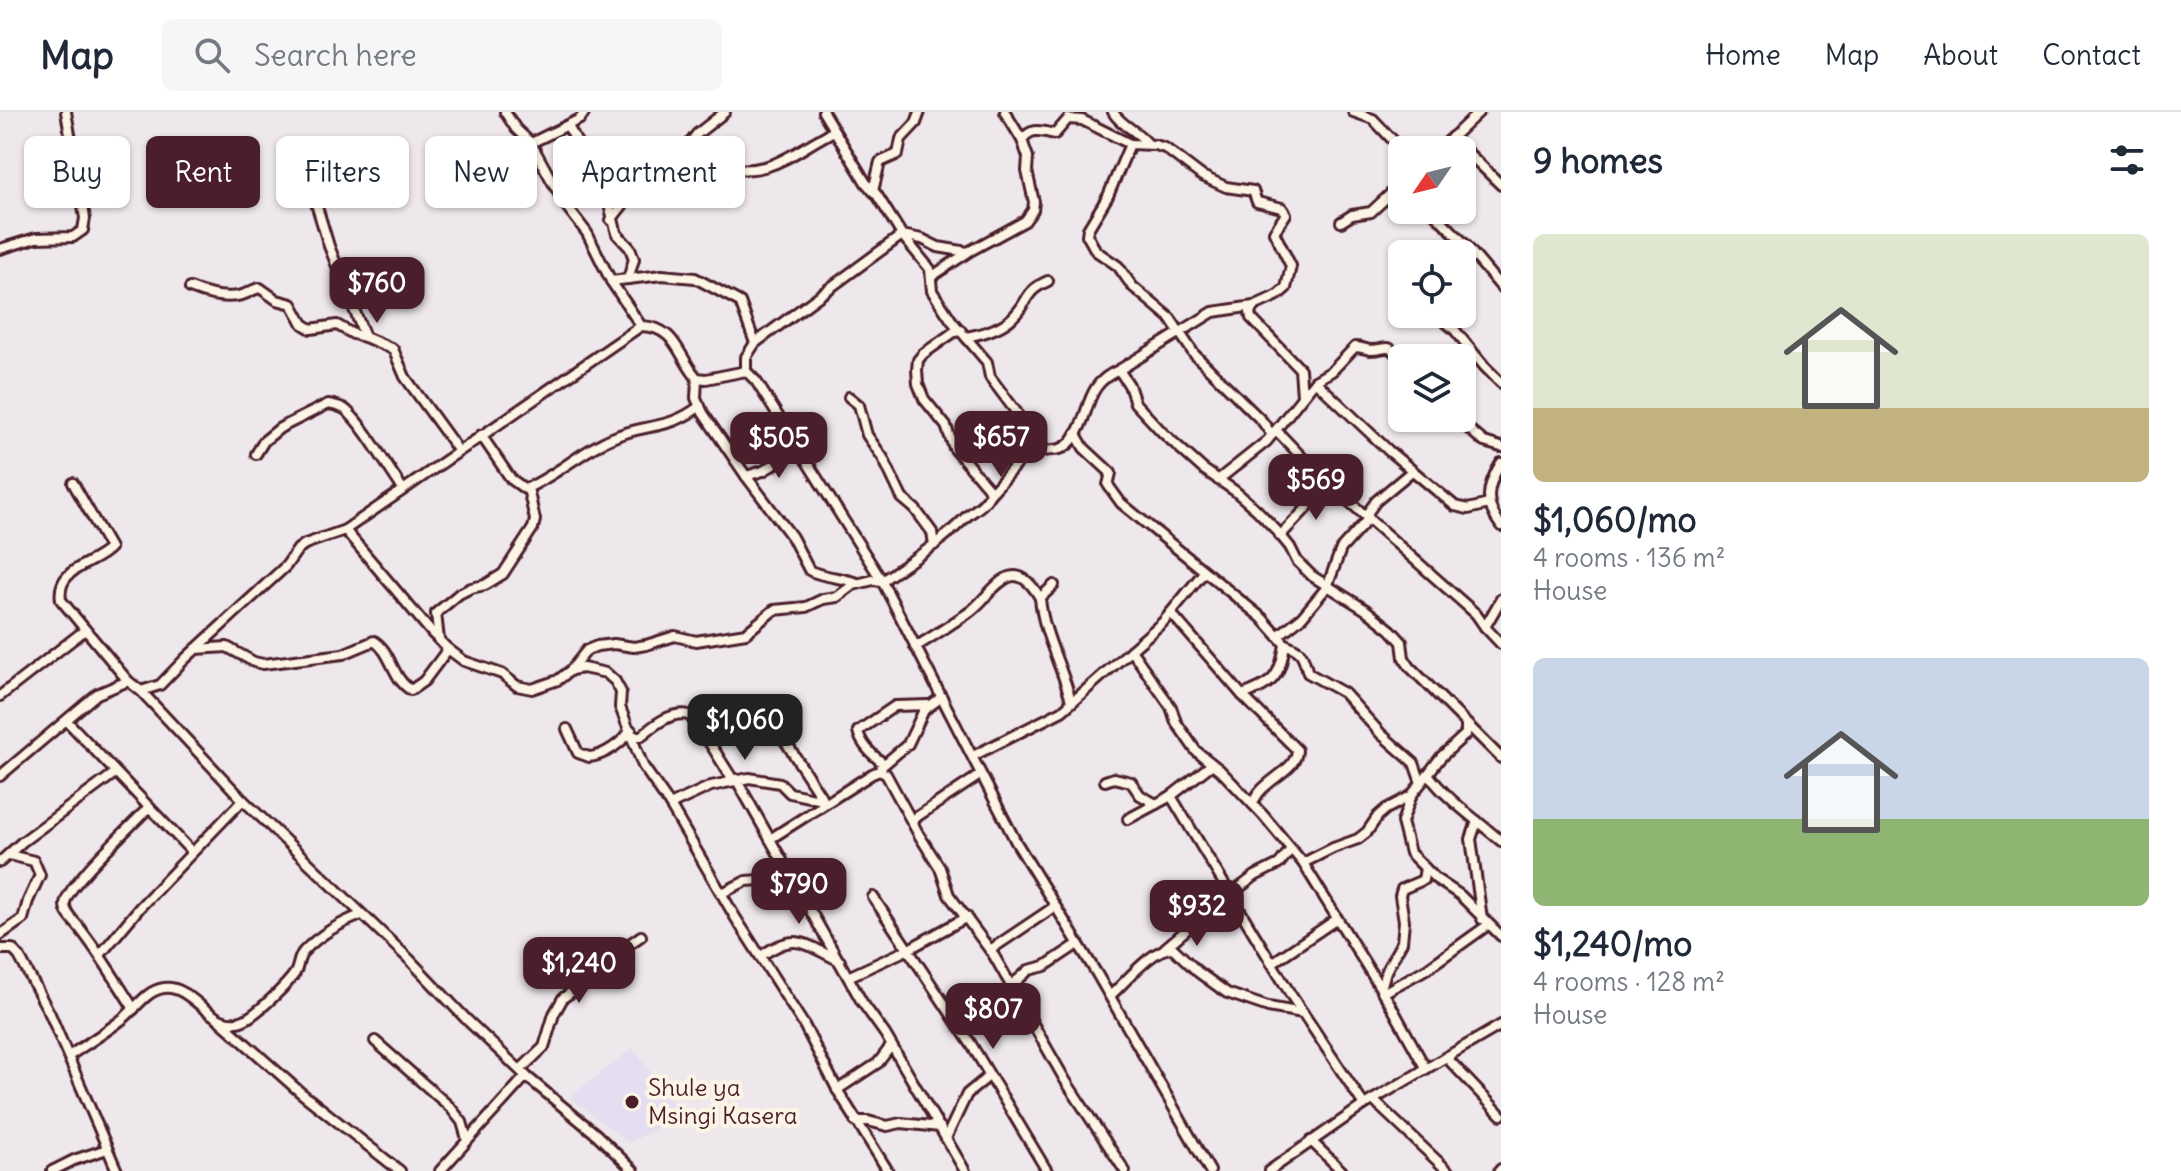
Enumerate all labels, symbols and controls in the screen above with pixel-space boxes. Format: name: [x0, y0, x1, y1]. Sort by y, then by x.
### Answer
search box: [162, 19, 722, 91]
text: Map: [40, 32, 114, 79]
icon: search: [190, 33, 234, 77]
text: Search here: [254, 36, 417, 74]
text: Home: [1705, 37, 1781, 73]
text: Map: [1825, 37, 1879, 73]
text: About: [1923, 37, 1998, 73]
text: Contact: [2042, 37, 2141, 73]
chip: Buy: [24, 136, 130, 208]
chip: Rent: [146, 136, 260, 208]
chip: Filters: [276, 136, 409, 208]
chip: New: [425, 136, 537, 208]
chip: Apartment: [553, 136, 745, 208]
north arrow: [1388, 136, 1476, 224]
map controls: [1388, 136, 1476, 432]
icon: filters: [2105, 138, 2149, 182]
text: 9 homes: [1533, 139, 1663, 182]
button: locate: [1388, 240, 1476, 328]
pin: $760: [330, 257, 424, 325]
text: $760: [348, 266, 406, 299]
icon: home: [1769, 286, 1913, 430]
button: layers: [1388, 344, 1476, 432]
pin: $657: [954, 411, 1048, 479]
pin: $505: [732, 412, 826, 480]
text: $657: [972, 420, 1030, 453]
text: $505: [748, 421, 810, 454]
pin: $569: [1269, 454, 1363, 522]
text: $569: [1286, 463, 1346, 496]
text: $1,060/mo: [1533, 498, 1697, 541]
text: 4 rooms · 136 m²: [1533, 541, 1725, 574]
text: House: [1533, 574, 1607, 607]
pin: $1,060: [680, 694, 810, 762]
text: $1,060: [706, 703, 784, 736]
icon: home: [1769, 710, 1913, 854]
pin: $790: [752, 858, 846, 926]
text: $790: [769, 867, 829, 900]
pin: $932: [1150, 880, 1244, 948]
text: $932: [1168, 889, 1226, 922]
text: $1,240/mo: [1533, 922, 1692, 965]
pin: $1,240: [514, 937, 644, 1005]
text: $1,240: [541, 946, 617, 979]
text: 4 rooms · 128 m²: [1533, 965, 1725, 998]
pin: $807: [946, 983, 1040, 1051]
text: $807: [964, 992, 1022, 1025]
text: House: [1533, 998, 1607, 1031]
place label: Shule ya Msingi Kasera: [648, 1072, 797, 1130]
marker: Shule ya Msingi Kasera: [623, 1093, 641, 1111]

